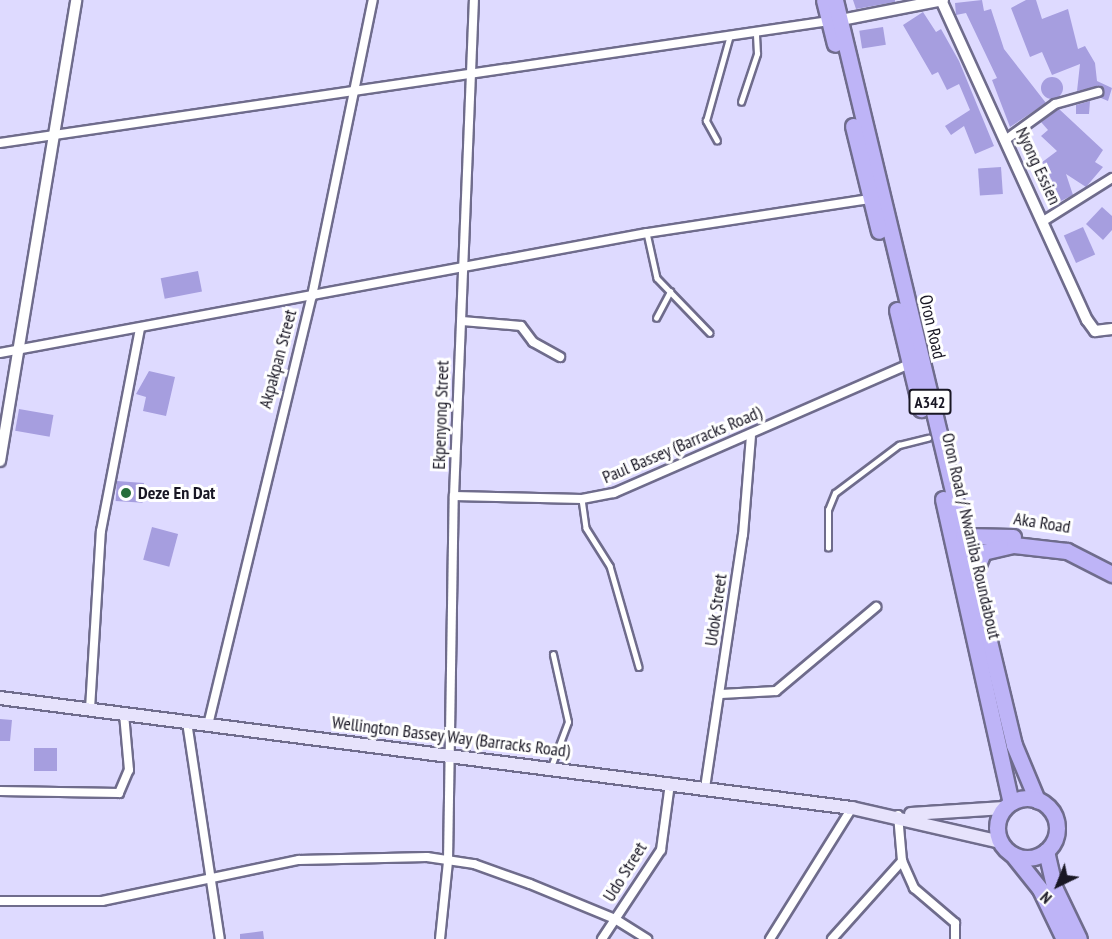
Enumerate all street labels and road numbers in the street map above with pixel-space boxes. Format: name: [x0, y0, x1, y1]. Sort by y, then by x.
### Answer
street label: Nyong Essien: [1011, 124, 1065, 208]
street label: Oron Road: [914, 293, 950, 361]
street label: Akpakpan Street: [254, 307, 302, 411]
street label: Ekpenyong Street: [428, 360, 454, 470]
road number: A342: [908, 389, 952, 415]
street label: Paul Bassey (Barracks Road): [599, 402, 765, 488]
street label: Oron Road / Nwaniba Roundabout: [937, 431, 1005, 641]
street label: Aka Road: [1012, 508, 1072, 538]
street label: Udok Street: [700, 572, 732, 648]
street label: Wellington Bassey Way (Barracks Road): [330, 712, 572, 762]
street label: Udo Street: [598, 838, 652, 906]

